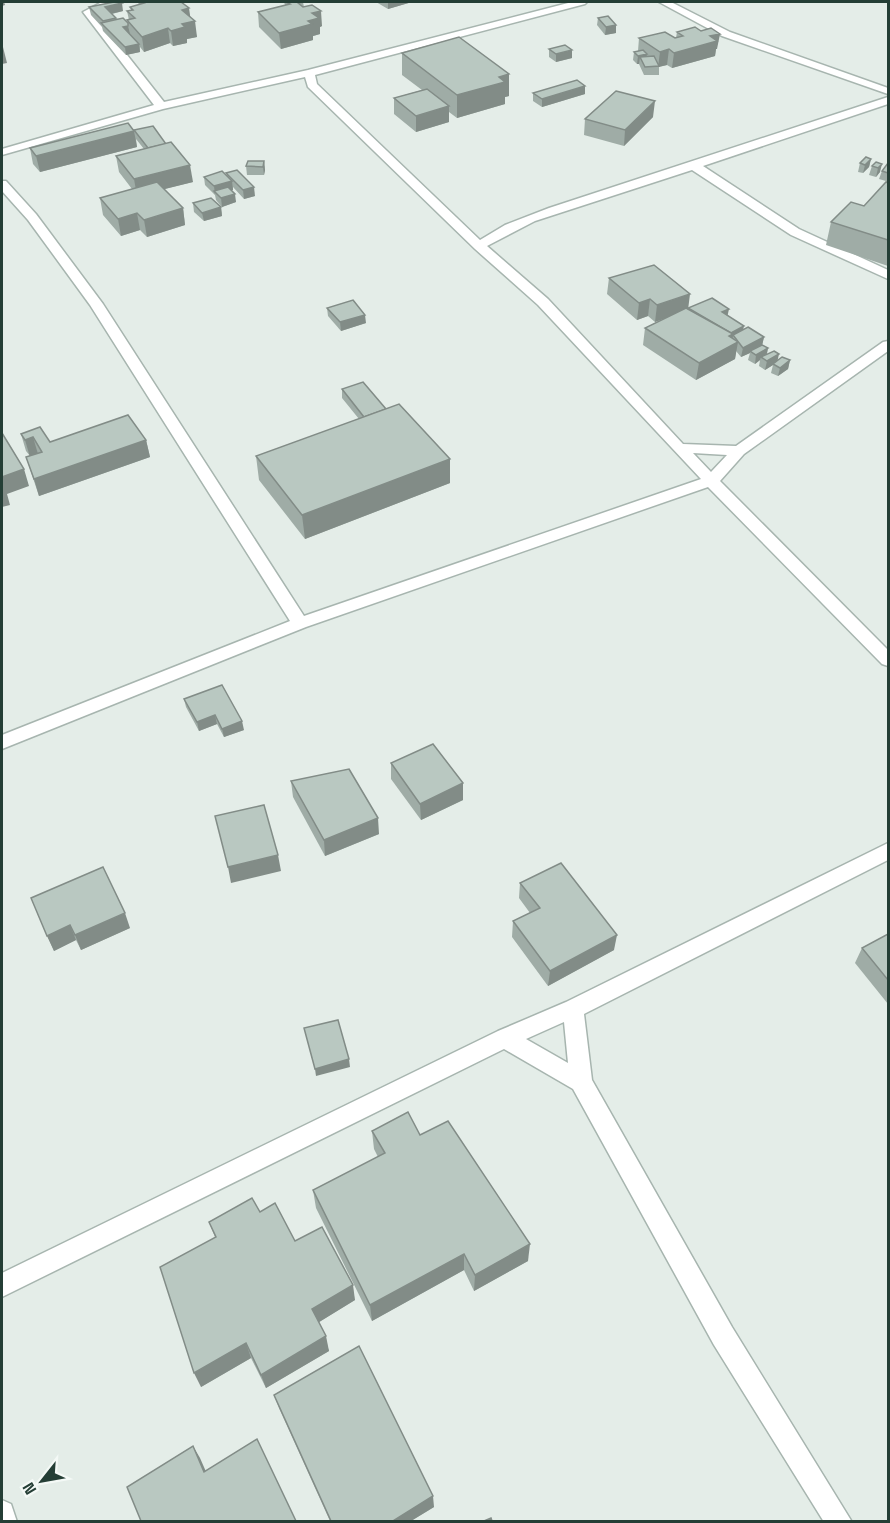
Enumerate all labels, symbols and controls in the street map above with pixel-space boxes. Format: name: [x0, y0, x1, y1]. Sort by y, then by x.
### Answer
north arrow: [12, 1451, 72, 1511]
text: N: [18, 1478, 41, 1498]

